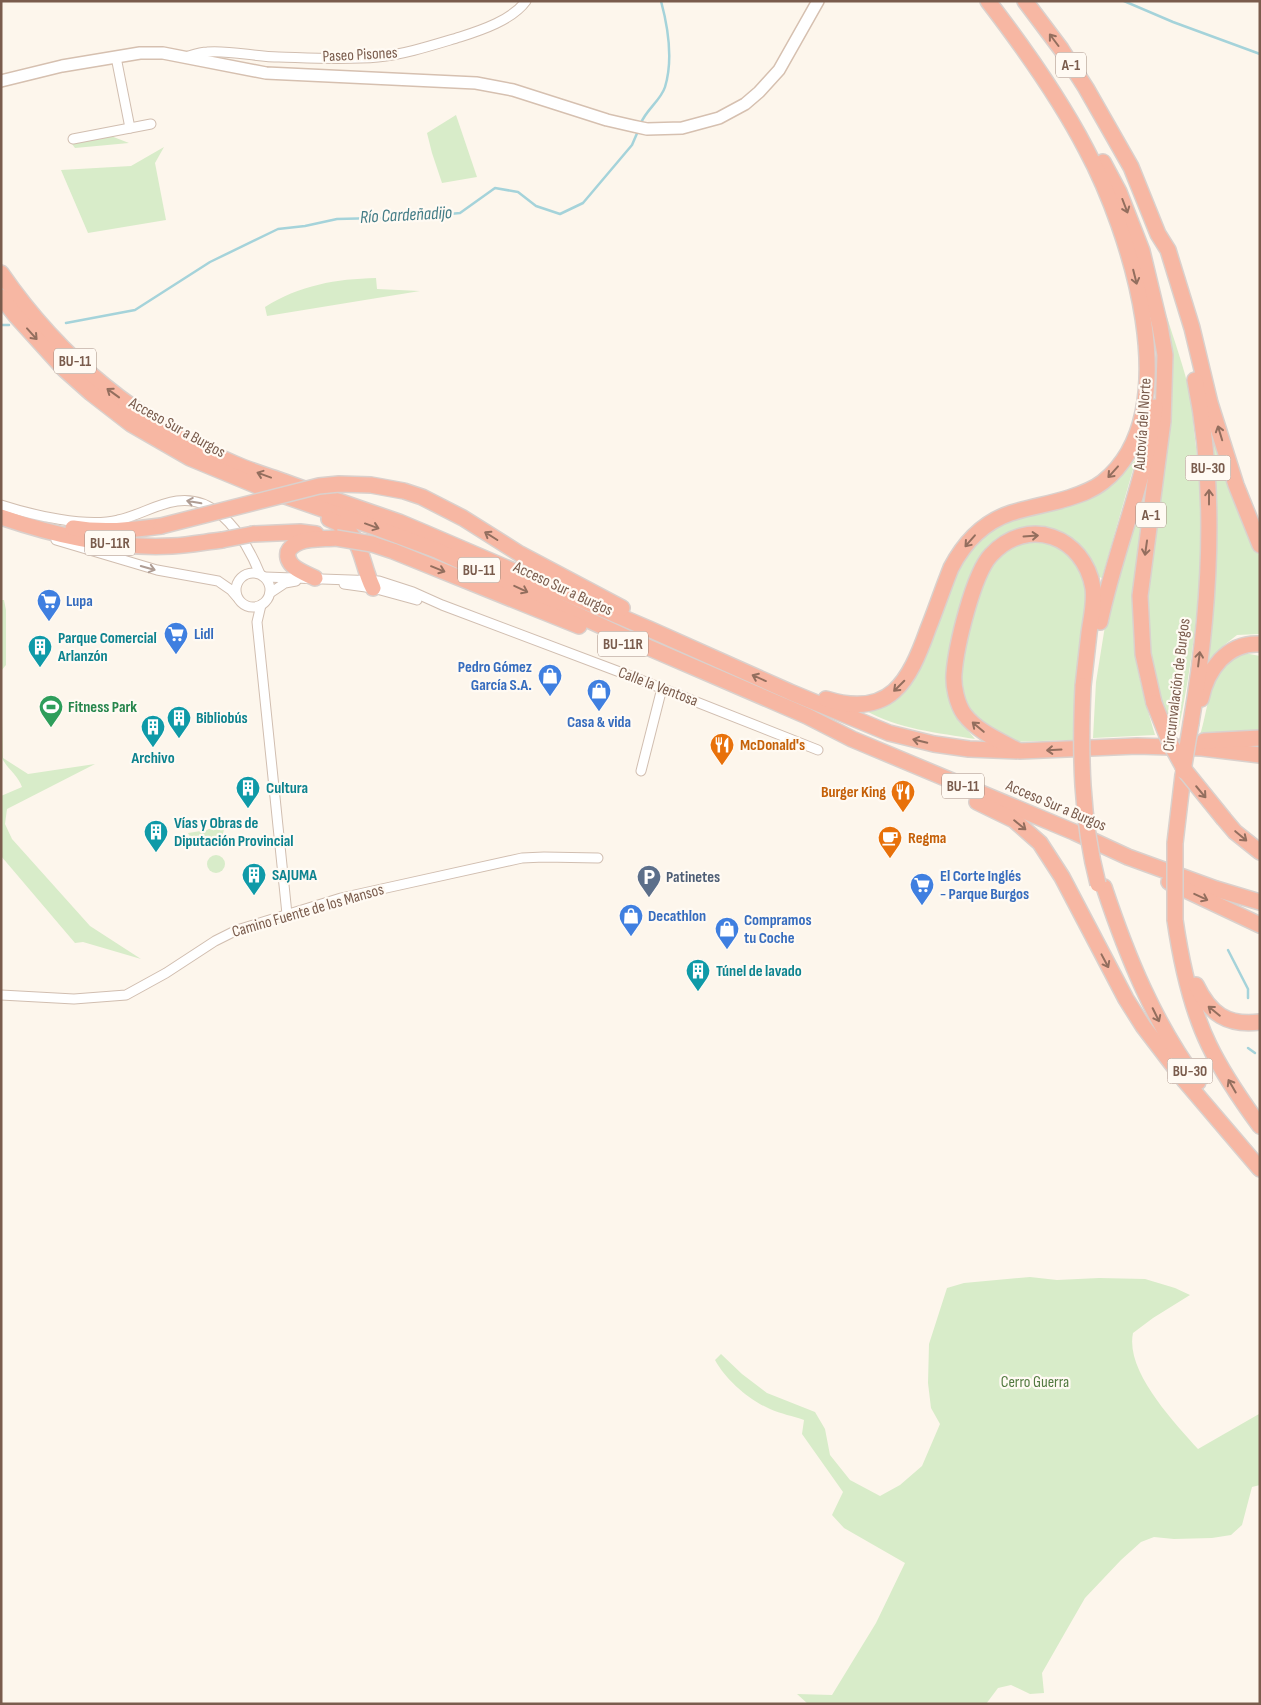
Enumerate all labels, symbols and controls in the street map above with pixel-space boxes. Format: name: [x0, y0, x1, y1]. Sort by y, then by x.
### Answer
one-way arrow: [1049, 33, 1059, 47]
street label: Paseo Pisones: [322, 44, 398, 66]
road number: A-1: [1056, 52, 1086, 78]
one-way arrow: [1121, 199, 1130, 214]
water label: Río Cardeñadijo: [359, 202, 453, 228]
one-way arrow: [1131, 269, 1140, 285]
one-way arrow: [26, 328, 38, 341]
road number: BU-11: [54, 348, 96, 374]
street label: Autovía del Norte: [1130, 377, 1156, 472]
one-way arrow: [106, 388, 120, 398]
street label: Acceso Sur a Burgos: [125, 393, 229, 462]
one-way arrow: [1214, 425, 1224, 441]
road number: BU-30: [1186, 456, 1230, 480]
one-way arrow: [1107, 465, 1119, 478]
one-way arrow: [257, 470, 272, 479]
one-way arrow: [1204, 489, 1214, 505]
one-way arrow: [186, 497, 202, 507]
road number: A-1: [1136, 502, 1166, 528]
one-way arrow: [363, 522, 379, 531]
road number: BU-11R: [85, 530, 135, 556]
one-way arrow: [485, 531, 499, 541]
one-way arrow: [1022, 531, 1038, 540]
one-way arrow: [964, 535, 976, 548]
one-way arrow: [1141, 539, 1151, 555]
street label: Acceso Sur a Burgos: [510, 557, 616, 620]
road number: BU-11: [458, 558, 500, 582]
one-way arrow: [140, 564, 156, 573]
one-way arrow: [430, 565, 445, 574]
one-way arrow: [513, 585, 528, 594]
supermarket icon: Lupa: [36, 588, 62, 622]
place label: Lupa: [66, 592, 93, 611]
street label: Circunvalación de Burgos: [1159, 617, 1195, 753]
supermarket icon: Lidl: [163, 621, 189, 655]
place label: Lidl: [194, 625, 214, 644]
place label: Parque Comercial Arlanzón: [57, 629, 157, 666]
road number: BU-11R: [598, 632, 648, 656]
building icon: Parque Comercial Arlanzón: [27, 634, 53, 668]
one-way arrow: [1194, 651, 1204, 667]
place label: Pedro Gómez García S.A.: [458, 658, 532, 695]
shop icon: Pedro Gómez García S.A.: [537, 663, 563, 697]
street label: Calle la Ventosa: [616, 663, 700, 711]
one-way arrow: [752, 673, 767, 683]
shop icon: Casa & vida: [586, 678, 612, 712]
one-way arrow: [893, 680, 905, 692]
sports icon: Fitness Park: [38, 694, 64, 728]
place label: Fitness Park: [68, 698, 137, 717]
building icon: Bibliobús: [166, 705, 192, 739]
place label: Bibliobús: [196, 709, 248, 728]
place label: Casa & vida: [567, 713, 631, 732]
building icon: Archivo: [140, 714, 166, 748]
one-way arrow: [972, 722, 985, 733]
restaurant icon: McDonald's: [709, 732, 735, 766]
place label: McDonald's: [740, 736, 805, 755]
one-way arrow: [913, 736, 929, 745]
one-way arrow: [1046, 745, 1062, 754]
place label: Archivo: [130, 749, 175, 768]
road number: BU-11: [942, 774, 984, 798]
building icon: Cultura: [235, 775, 261, 809]
street label: Acceso Sur a Burgos: [1002, 776, 1109, 836]
place label: Cultura: [266, 779, 308, 798]
restaurant icon: Burger King: [890, 779, 916, 813]
place label: Burger King: [821, 783, 886, 802]
one-way arrow: [1196, 786, 1207, 799]
place label: Vías y Obras de Diputación Provincial: [174, 814, 294, 851]
building icon: Vías y Obras de Diputación Provincial: [143, 819, 169, 853]
one-way arrow: [1013, 819, 1026, 830]
cafe icon: Regma: [877, 825, 903, 859]
place label: Regma: [908, 829, 946, 848]
one-way arrow: [1234, 831, 1247, 842]
building icon: SAJUMA: [241, 862, 267, 896]
parking icon: Patinetes: [636, 864, 662, 898]
place label: SAJUMA: [272, 866, 317, 885]
place label: El Corte Inglés - Parque Burgos: [940, 867, 1029, 904]
place label: Patinetes: [666, 868, 720, 887]
supermarket icon: El Corte Inglés - Parque Burgos: [909, 872, 935, 906]
street label: Camino Fuente de los Mansos: [230, 880, 386, 942]
one-way arrow: [1193, 893, 1208, 902]
shop icon: Decathlon: [618, 903, 644, 937]
place label: Decathlon: [648, 907, 706, 926]
place label: Compramos tu Coche: [744, 911, 812, 948]
shop icon: Compramos tu Coche: [714, 916, 740, 950]
one-way arrow: [1101, 953, 1110, 968]
building icon: Túnel de lavado: [685, 958, 711, 992]
place label: Túnel de lavado: [716, 962, 802, 981]
one-way arrow: [1208, 1005, 1221, 1016]
one-way arrow: [1151, 1008, 1161, 1023]
road number: BU-30: [1168, 1058, 1212, 1084]
one-way arrow: [1227, 1079, 1237, 1093]
park label: Cerro Guerra: [1001, 1373, 1069, 1392]

